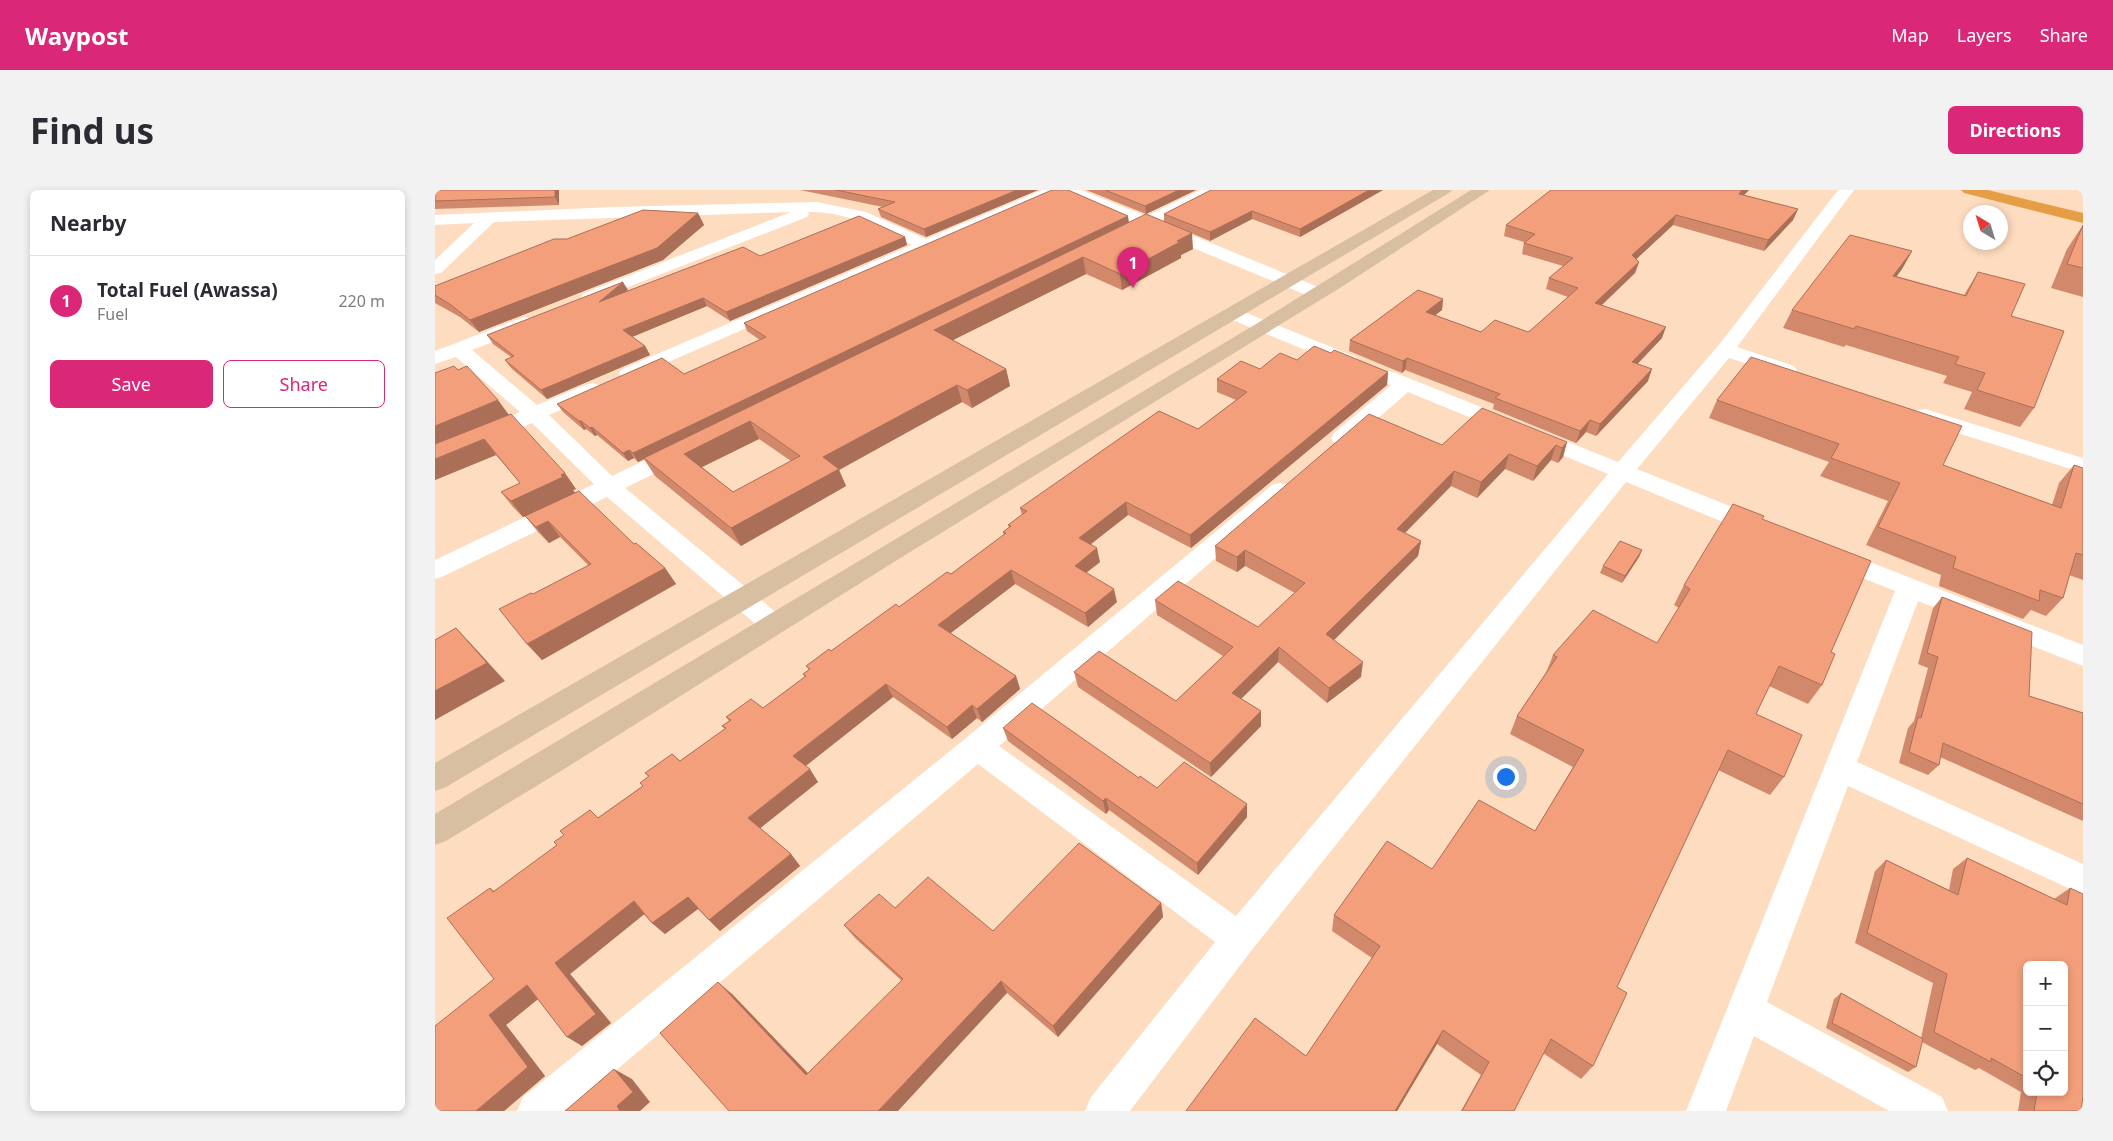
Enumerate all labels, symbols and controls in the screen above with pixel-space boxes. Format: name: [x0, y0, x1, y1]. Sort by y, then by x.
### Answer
text: Waypost: [25, 19, 128, 52]
text: Map: [1891, 23, 1929, 47]
text: Layers: [1957, 23, 2012, 47]
text: Share: [2040, 23, 2088, 47]
button: Directions: [1948, 106, 2083, 154]
text: Find us: [30, 107, 154, 154]
north arrow: [1963, 205, 2008, 250]
text: Nearby: [50, 209, 126, 237]
pin: 1: [1117, 247, 1149, 288]
text: Total Fuel (Awassa): [97, 277, 278, 303]
text: 1: [61, 290, 71, 312]
text: 220 m: [338, 290, 385, 312]
text: Fuel: [97, 303, 128, 325]
button: Save: [50, 360, 213, 408]
button: Share: [223, 360, 385, 408]
your location: [1493, 764, 1519, 790]
map controls: [2023, 961, 2068, 1096]
button: +: [2023, 961, 2068, 1006]
button: −: [2023, 1006, 2068, 1051]
button: locate: [2023, 1051, 2068, 1096]

